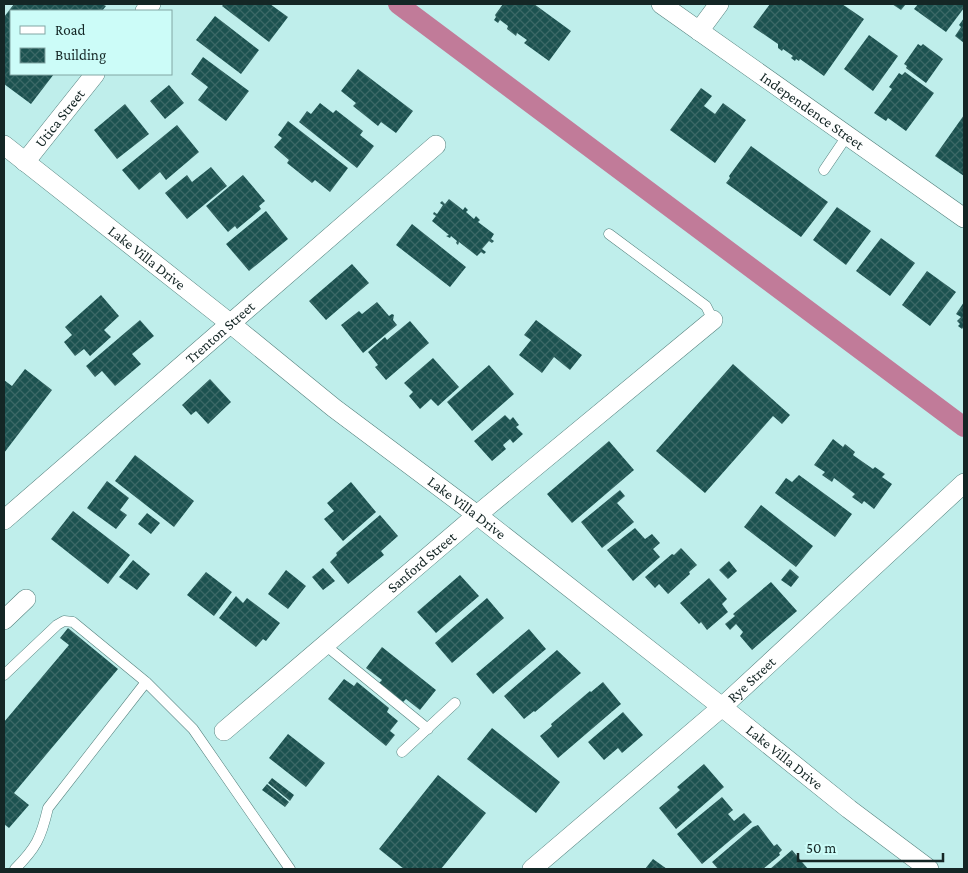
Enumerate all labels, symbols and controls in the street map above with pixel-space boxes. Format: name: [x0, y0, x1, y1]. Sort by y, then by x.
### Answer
legend: [10, 10, 172, 75]
text: Road: [55, 22, 86, 38]
text: Building: [55, 47, 106, 64]
street label: Independence Street: [757, 69, 868, 153]
street label: Utica Street: [32, 85, 88, 150]
street label: Lake Villa Drive: [105, 222, 189, 293]
street label: Trenton Street: [182, 298, 259, 367]
street label: Lake Villa Drive: [425, 473, 509, 543]
street label: Sanford Street: [384, 528, 460, 596]
street label: Rye Street: [724, 653, 780, 706]
street label: Lake Villa Drive: [743, 722, 826, 793]
scale bar: [798, 830, 943, 862]
text: 50 m: [806, 840, 836, 856]

